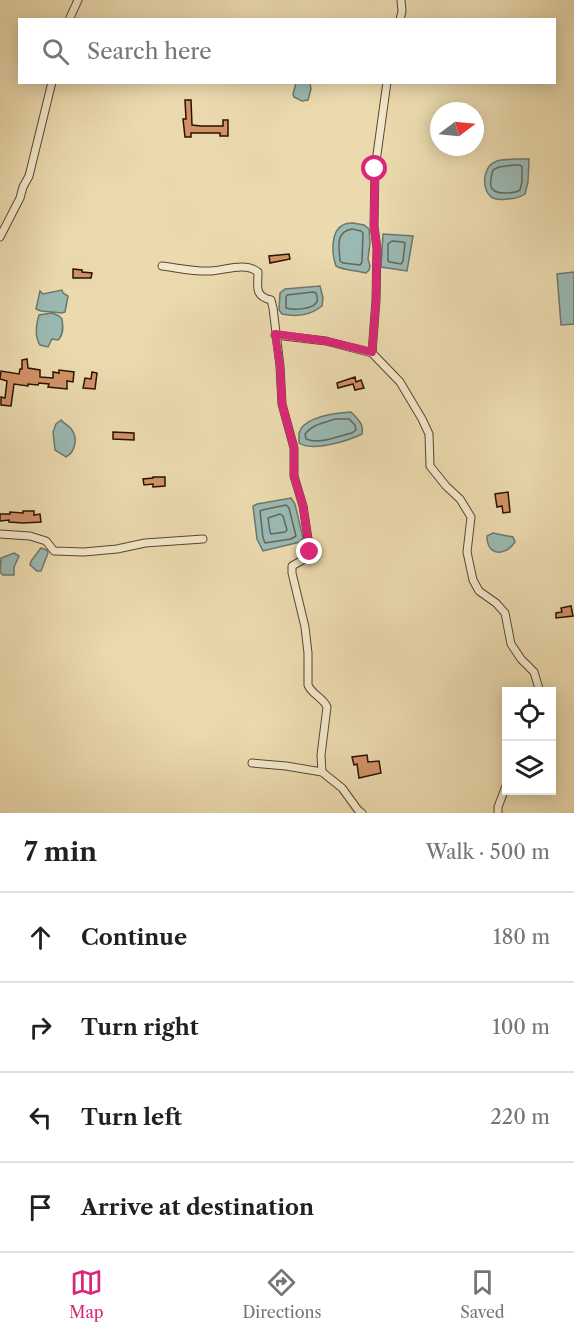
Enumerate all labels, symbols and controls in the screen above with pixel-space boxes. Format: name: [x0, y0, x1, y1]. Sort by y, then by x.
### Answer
search box: [18, 18, 556, 84]
icon: search: [39, 35, 72, 68]
text: Search here: [87, 38, 212, 65]
north arrow: [430, 102, 484, 156]
route start: [361, 155, 387, 181]
route end: [296, 538, 322, 564]
map controls: [502, 687, 556, 795]
button: locate: [502, 687, 556, 741]
button: layers: [502, 741, 556, 795]
text: 7 min: [24, 836, 97, 868]
text: Walk · 500 m: [426, 840, 550, 864]
icon: ahead: [24, 921, 57, 954]
text: Continue: [81, 924, 187, 951]
text: 180 m: [493, 925, 550, 949]
icon: right: [24, 1011, 57, 1044]
text: Turn right: [81, 1014, 199, 1041]
text: 100 m: [492, 1015, 550, 1039]
icon: left: [24, 1101, 57, 1134]
text: Turn left: [81, 1104, 182, 1131]
text: 220 m: [490, 1105, 550, 1129]
icon: arrive: [24, 1191, 57, 1224]
text: Arrive at destination: [81, 1194, 314, 1221]
tab: Map: [69, 1266, 104, 1322]
tab: Directions: [242, 1266, 321, 1322]
tab: Saved: [460, 1266, 505, 1322]

